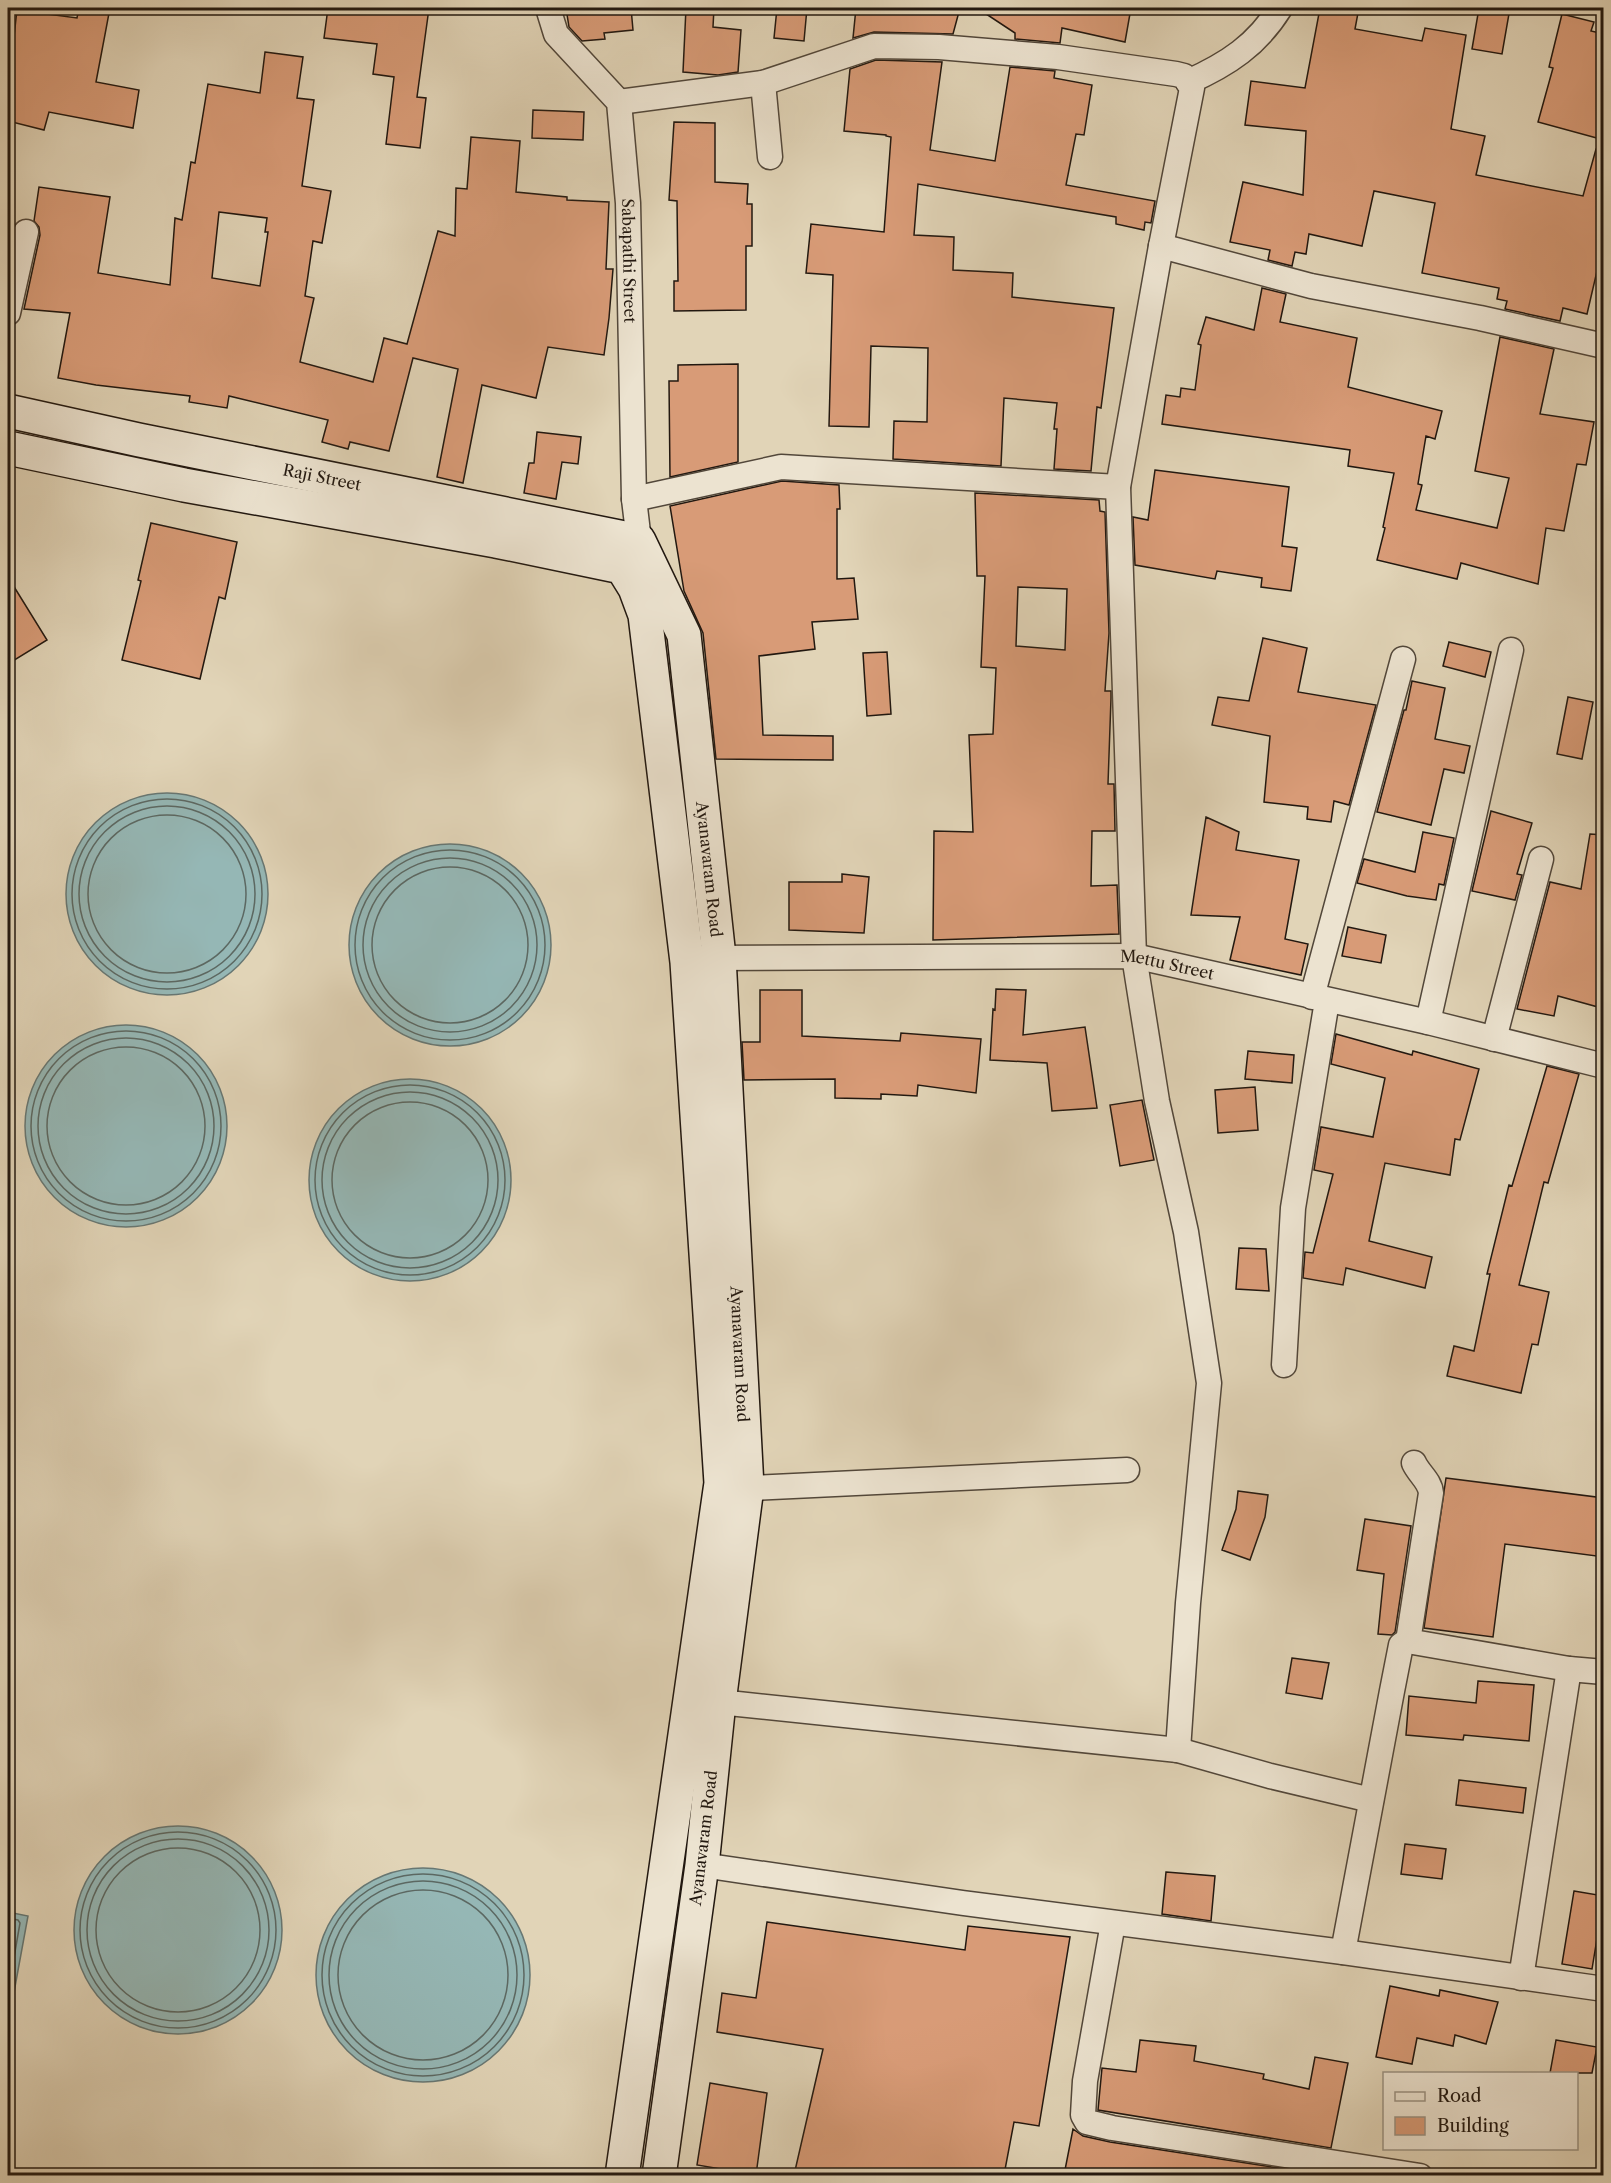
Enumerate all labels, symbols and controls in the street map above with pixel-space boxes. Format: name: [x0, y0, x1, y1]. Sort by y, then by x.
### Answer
street label: Sabapathi Street: [618, 198, 640, 324]
street label: Raji Street: [281, 459, 363, 495]
street label: Ayanavaram Road: [692, 799, 727, 938]
street label: Mettu Street: [1120, 946, 1216, 984]
street label: Ayanavaram Road: [726, 1284, 754, 1423]
street label: Ayanavaram Road: [685, 1769, 721, 1908]
legend: [1383, 2072, 1578, 2150]
text: Road: [1437, 2085, 1482, 2107]
text: Building: [1437, 2115, 1509, 2137]

